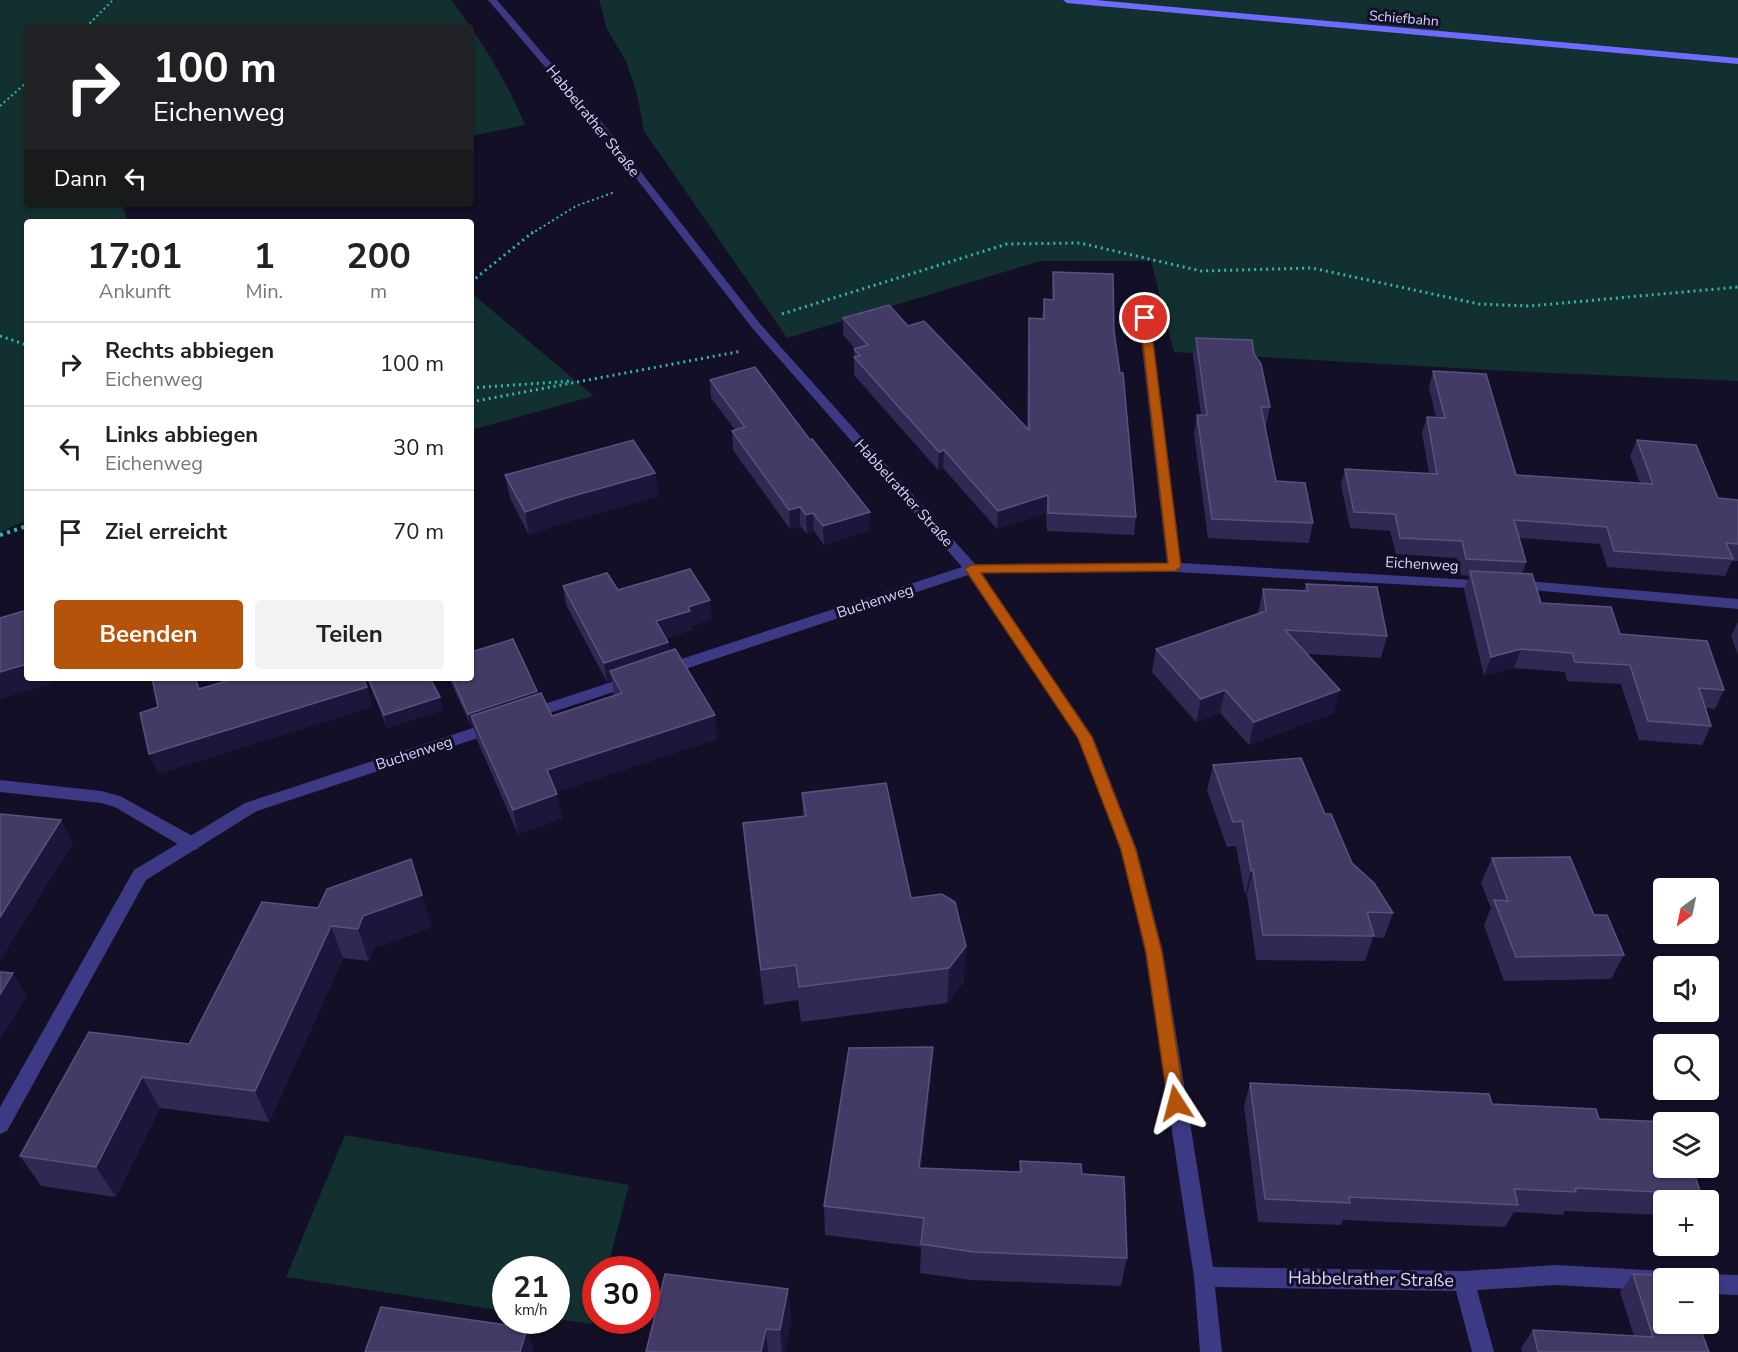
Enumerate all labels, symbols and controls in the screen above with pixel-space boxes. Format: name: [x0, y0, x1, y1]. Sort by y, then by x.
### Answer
street label: Schiefbahn: [1368, 6, 1440, 31]
text: 100 m: [153, 40, 277, 97]
icon: right: [54, 48, 132, 126]
street label: Habbelrather Straße: [542, 61, 644, 181]
text: Eichenweg: [153, 94, 285, 131]
icon: left: [119, 162, 152, 195]
text: Dann: [54, 164, 107, 194]
text: 17:01: [87, 232, 182, 281]
text: 1: [253, 232, 275, 281]
text: 200: [346, 232, 411, 281]
text: Ankunft: [99, 278, 171, 305]
text: Min.: [245, 278, 283, 305]
text: m: [370, 278, 387, 305]
pin: [1119, 292, 1170, 343]
icon: arrive: [1128, 301, 1161, 334]
text: Rechts abbiegen: [105, 336, 274, 366]
icon: right: [54, 348, 87, 381]
text: 100 m: [380, 349, 444, 379]
text: Eichenweg: [105, 366, 203, 393]
text: Links abbiegen: [105, 420, 258, 450]
icon: left: [54, 432, 87, 465]
text: 30 m: [393, 433, 444, 463]
street label: Habbelrather Straße: [850, 435, 958, 551]
text: Eichenweg: [105, 450, 203, 477]
icon: arrive: [54, 516, 87, 549]
text: Ziel erreicht: [105, 517, 227, 547]
text: 70 m: [393, 517, 444, 547]
street label: Eichenweg: [1385, 552, 1459, 576]
street label: Buchenweg: [834, 579, 916, 623]
button: Beenden: [54, 600, 243, 669]
button: Teilen: [255, 600, 444, 669]
street label: Buchenweg: [373, 731, 455, 775]
north arrow: [1653, 878, 1719, 944]
map controls: [1653, 878, 1719, 1334]
button: sound: [1653, 956, 1719, 1022]
button: search: [1653, 1034, 1719, 1100]
position arrow: [1144, 1071, 1208, 1135]
button: layers: [1653, 1112, 1719, 1178]
button: +: [1653, 1190, 1719, 1256]
speed limit sign: 30: [582, 1256, 660, 1334]
street label: Habbelrather Straße: [1288, 1266, 1454, 1292]
text: 21: [513, 1267, 549, 1308]
button: −: [1653, 1268, 1719, 1334]
text: km/h: [514, 1300, 548, 1320]

